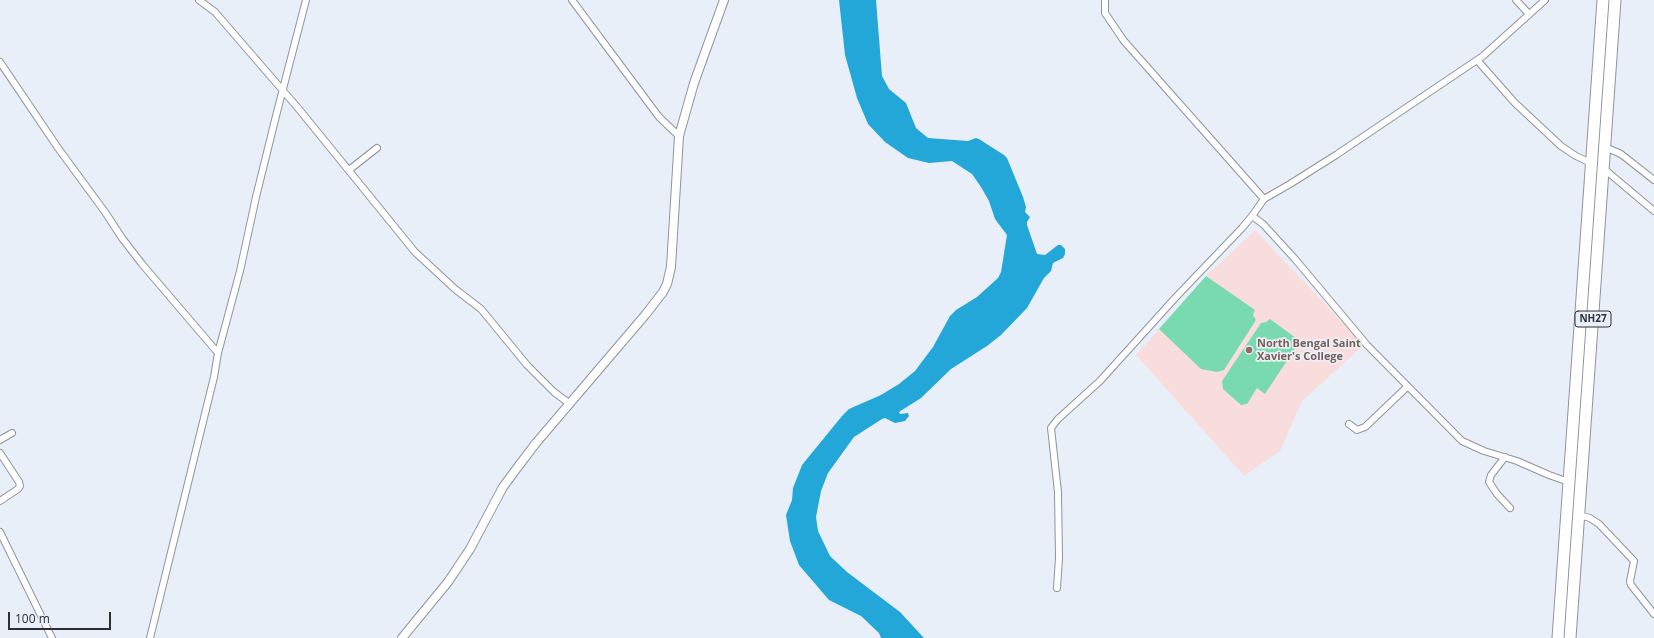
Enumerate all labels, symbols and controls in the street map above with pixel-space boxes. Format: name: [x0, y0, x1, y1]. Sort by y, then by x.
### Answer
road number: NH27: [1575, 311, 1611, 327]
place label: North Bengal Saint Xavier's College: [1257, 337, 1361, 363]
marker: North Bengal Saint Xavier's College: [1244, 345, 1254, 355]
scale bar: [10, 604, 113, 630]
text: 100 m: [15, 610, 50, 627]

